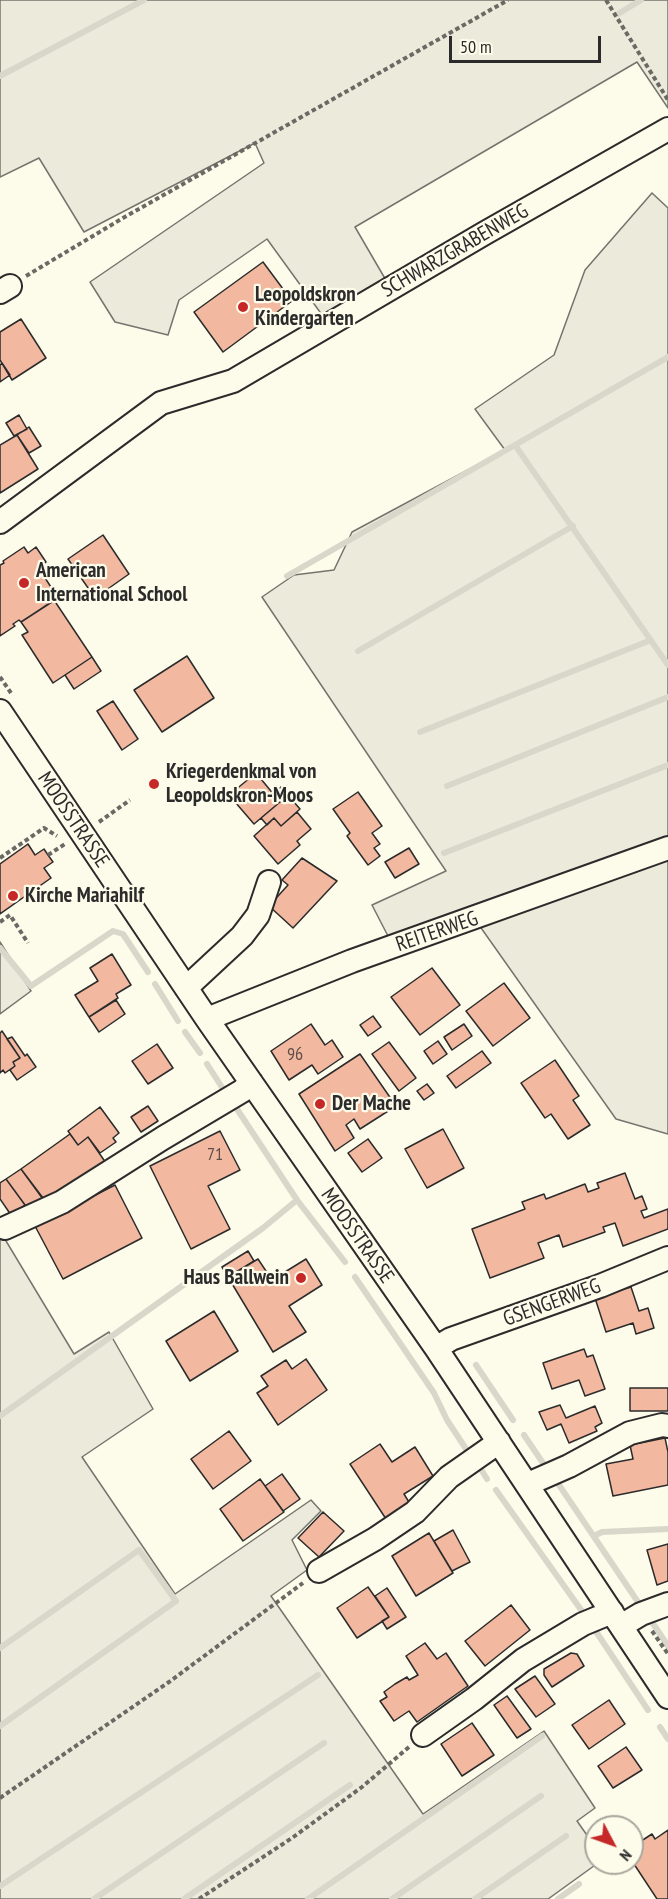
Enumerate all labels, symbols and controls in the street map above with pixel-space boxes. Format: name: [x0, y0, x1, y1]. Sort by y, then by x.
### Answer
scale bar: [452, 24, 604, 62]
text: 50 m: [460, 35, 492, 58]
street label: SCHWARZGRABENWEG: [377, 199, 533, 303]
place label: Leopoldskron Kindergarten: [255, 282, 356, 332]
marker: Leopoldskron Kindergarten: [236, 300, 250, 314]
place label: American International School: [36, 558, 187, 608]
marker: American International School: [17, 576, 31, 590]
place label: Kriegerdenkmal von Leopoldskron-Moos: [166, 759, 316, 809]
street label: MOOSSTRASSE: [32, 767, 114, 873]
marker: Kriegerdenkmal von Leopoldskron-Moos: [147, 777, 161, 791]
place label: Kirche Mariahilf: [25, 883, 144, 909]
marker: Kirche Mariahilf: [6, 889, 20, 903]
street label: REITERWEG: [393, 906, 481, 958]
house number: 96: [287, 1044, 303, 1066]
place label: Der Mache: [332, 1091, 411, 1117]
marker: Der Mache: [313, 1097, 327, 1111]
house number: 71: [207, 1144, 223, 1166]
street label: MOOSSTRASSE: [315, 1184, 399, 1288]
place label: Haus Ballwein: [183, 1265, 289, 1291]
marker: Haus Ballwein: [294, 1271, 308, 1285]
street label: GSENGERWEG: [500, 1274, 604, 1332]
north arrow: [584, 1815, 644, 1875]
text: N: [616, 1846, 636, 1865]

